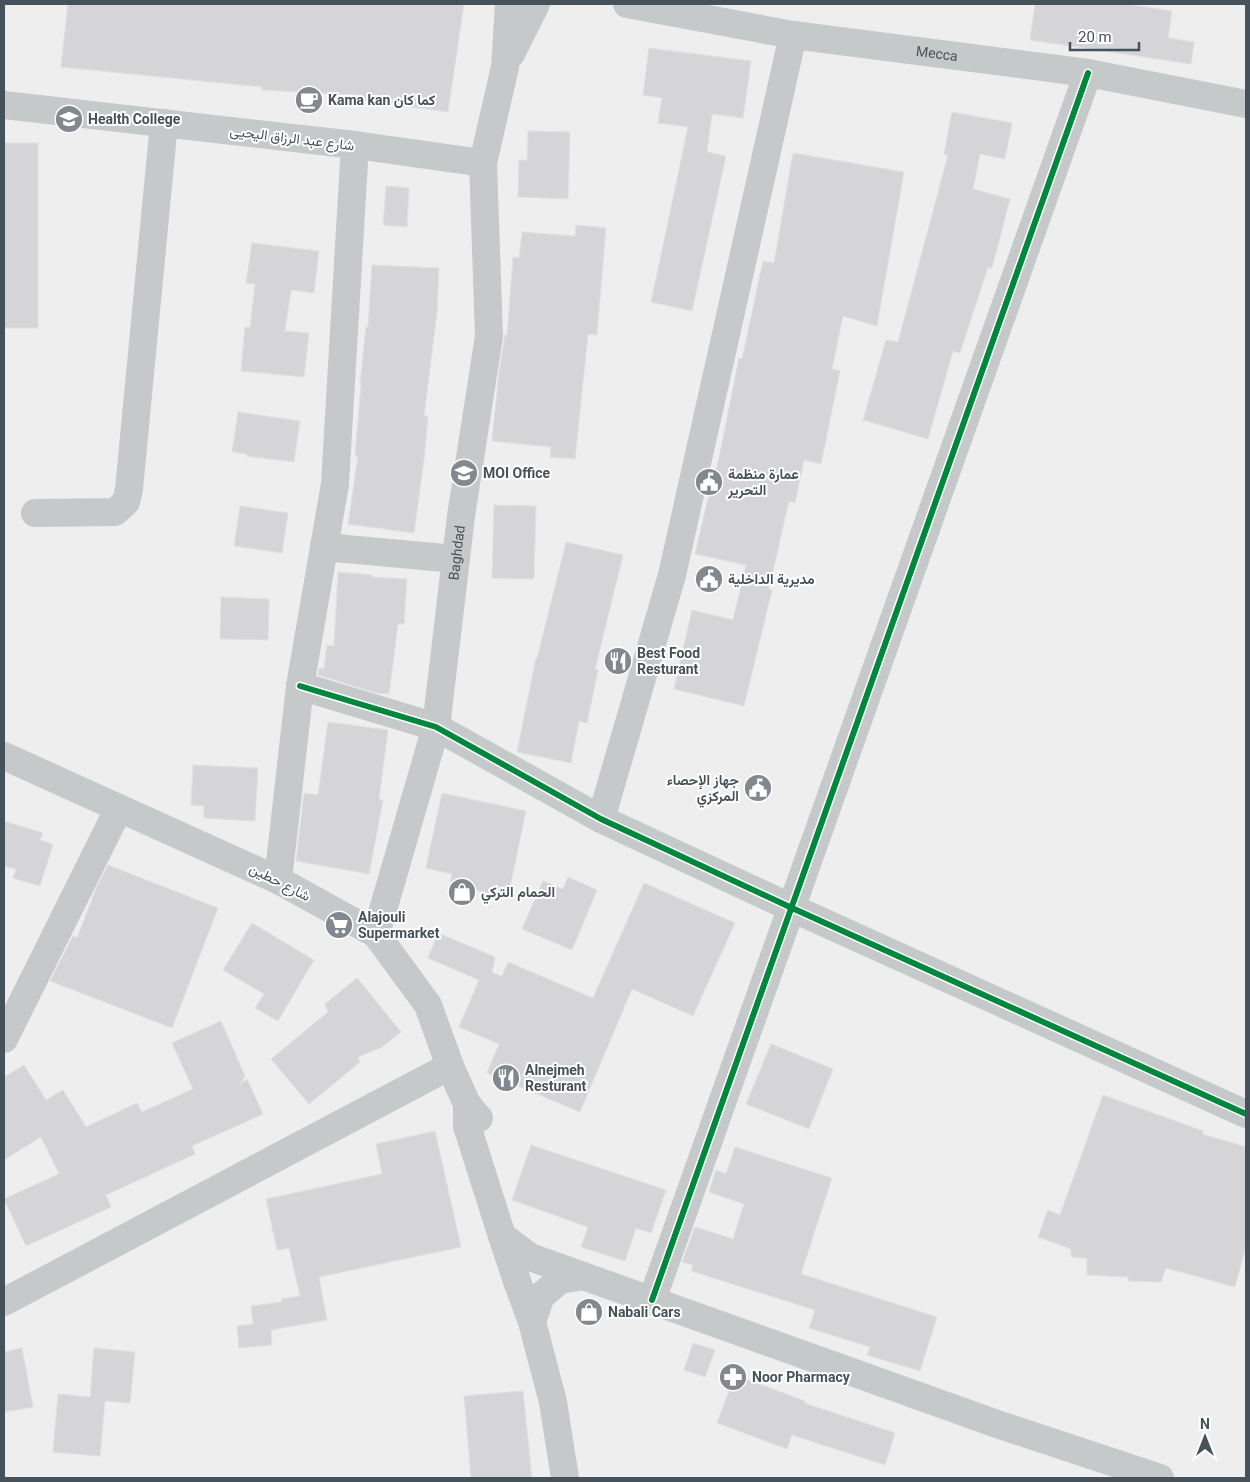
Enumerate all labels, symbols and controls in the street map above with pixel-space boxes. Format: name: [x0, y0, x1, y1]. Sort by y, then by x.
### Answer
scale bar: [1070, 20, 1139, 52]
text: 20 m: [1078, 28, 1112, 46]
street label: Mecca: [915, 43, 959, 64]
cafe icon: Kama kan كما كان: [294, 85, 324, 115]
place label: Kama kan كما كان: [328, 92, 435, 108]
school or university icon: Health College: [54, 104, 84, 134]
place label: Health College: [88, 111, 181, 127]
street label: شارع عبد الرزاق اليحيى: [228, 122, 355, 157]
school or university icon: MOI Office: [449, 458, 479, 488]
place label: MOI Office: [483, 465, 550, 481]
place label: عمارة منظمة التحرير: [727, 466, 799, 499]
public building icon: عمارة منظمة التحرير: [694, 467, 724, 497]
street label: Baghdad: [445, 524, 468, 581]
public building icon: مديرية الداخلية: [694, 564, 724, 594]
place label: مديرية الداخلية: [728, 571, 815, 588]
place label: Best Food Resturant: [637, 645, 700, 677]
restaurant icon: Best Food Resturant: [603, 646, 633, 676]
place label: جهاز الإحصاء المركزي: [667, 772, 739, 808]
public building icon: جهاز الإحصاء المركزي: [743, 773, 773, 803]
street label: شارع حطين: [246, 860, 313, 907]
shop icon: الحمام التركي: [447, 877, 477, 907]
place label: الحمام التركي: [481, 884, 555, 904]
place label: Alajouli Supermarket: [358, 909, 440, 941]
supermarket icon: Alajouli Supermarket: [324, 910, 354, 940]
place label: Alnejmeh Resturant: [525, 1062, 587, 1094]
restaurant icon: Alnejmeh Resturant: [491, 1063, 521, 1093]
shop icon: Nabali Cars: [574, 1297, 604, 1327]
place label: Nabali Cars: [608, 1304, 681, 1320]
pharmacy icon: Noor Pharmacy: [718, 1362, 748, 1392]
place label: Noor Pharmacy: [752, 1369, 851, 1385]
north arrow: [1180, 1412, 1230, 1462]
text: N: [1200, 1416, 1210, 1432]

